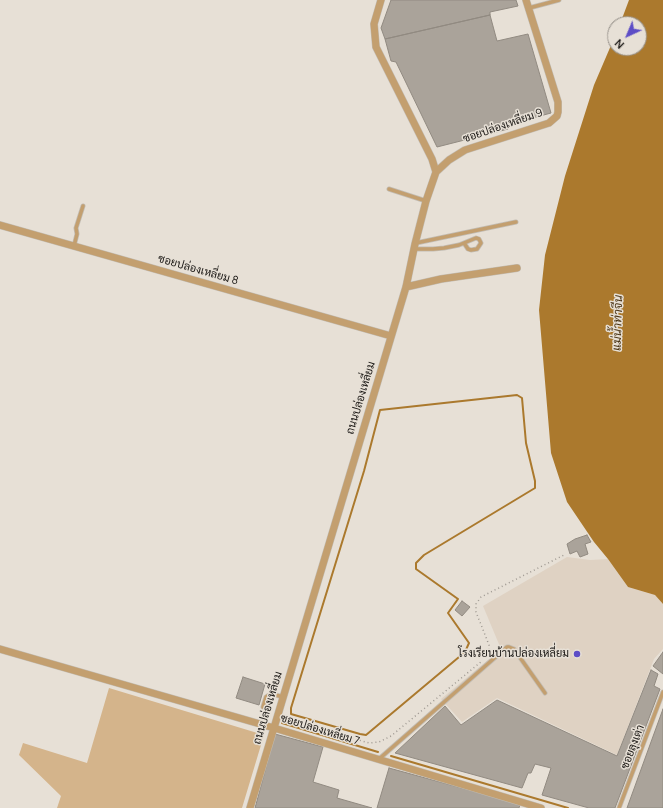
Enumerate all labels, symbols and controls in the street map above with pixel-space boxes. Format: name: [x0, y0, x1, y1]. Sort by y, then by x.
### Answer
north arrow: [607, 16, 647, 56]
text: N: [611, 36, 627, 52]
street label: ซอยปล่องเหลี่ยม 9: [461, 106, 545, 146]
street label: ซอยปล่องเหลี่ยม 8: [156, 252, 240, 288]
water label: แม่น้ำท่าจีน: [610, 295, 626, 351]
street label: ถนนปล่องเหลี่ยม: [344, 360, 378, 436]
place label: โรงเรียนบ้านปล่องเหลี่ยม: [458, 647, 569, 661]
marker: โรงเรียนบ้านปล่องเหลี่ยม: [572, 649, 582, 659]
street label: ถนนปล่องเหลี่ยม: [251, 670, 285, 746]
street label: ซอยปล่องเหลี่ยม 7: [279, 712, 361, 748]
street label: ซอยลุงเต่า: [619, 723, 647, 771]

